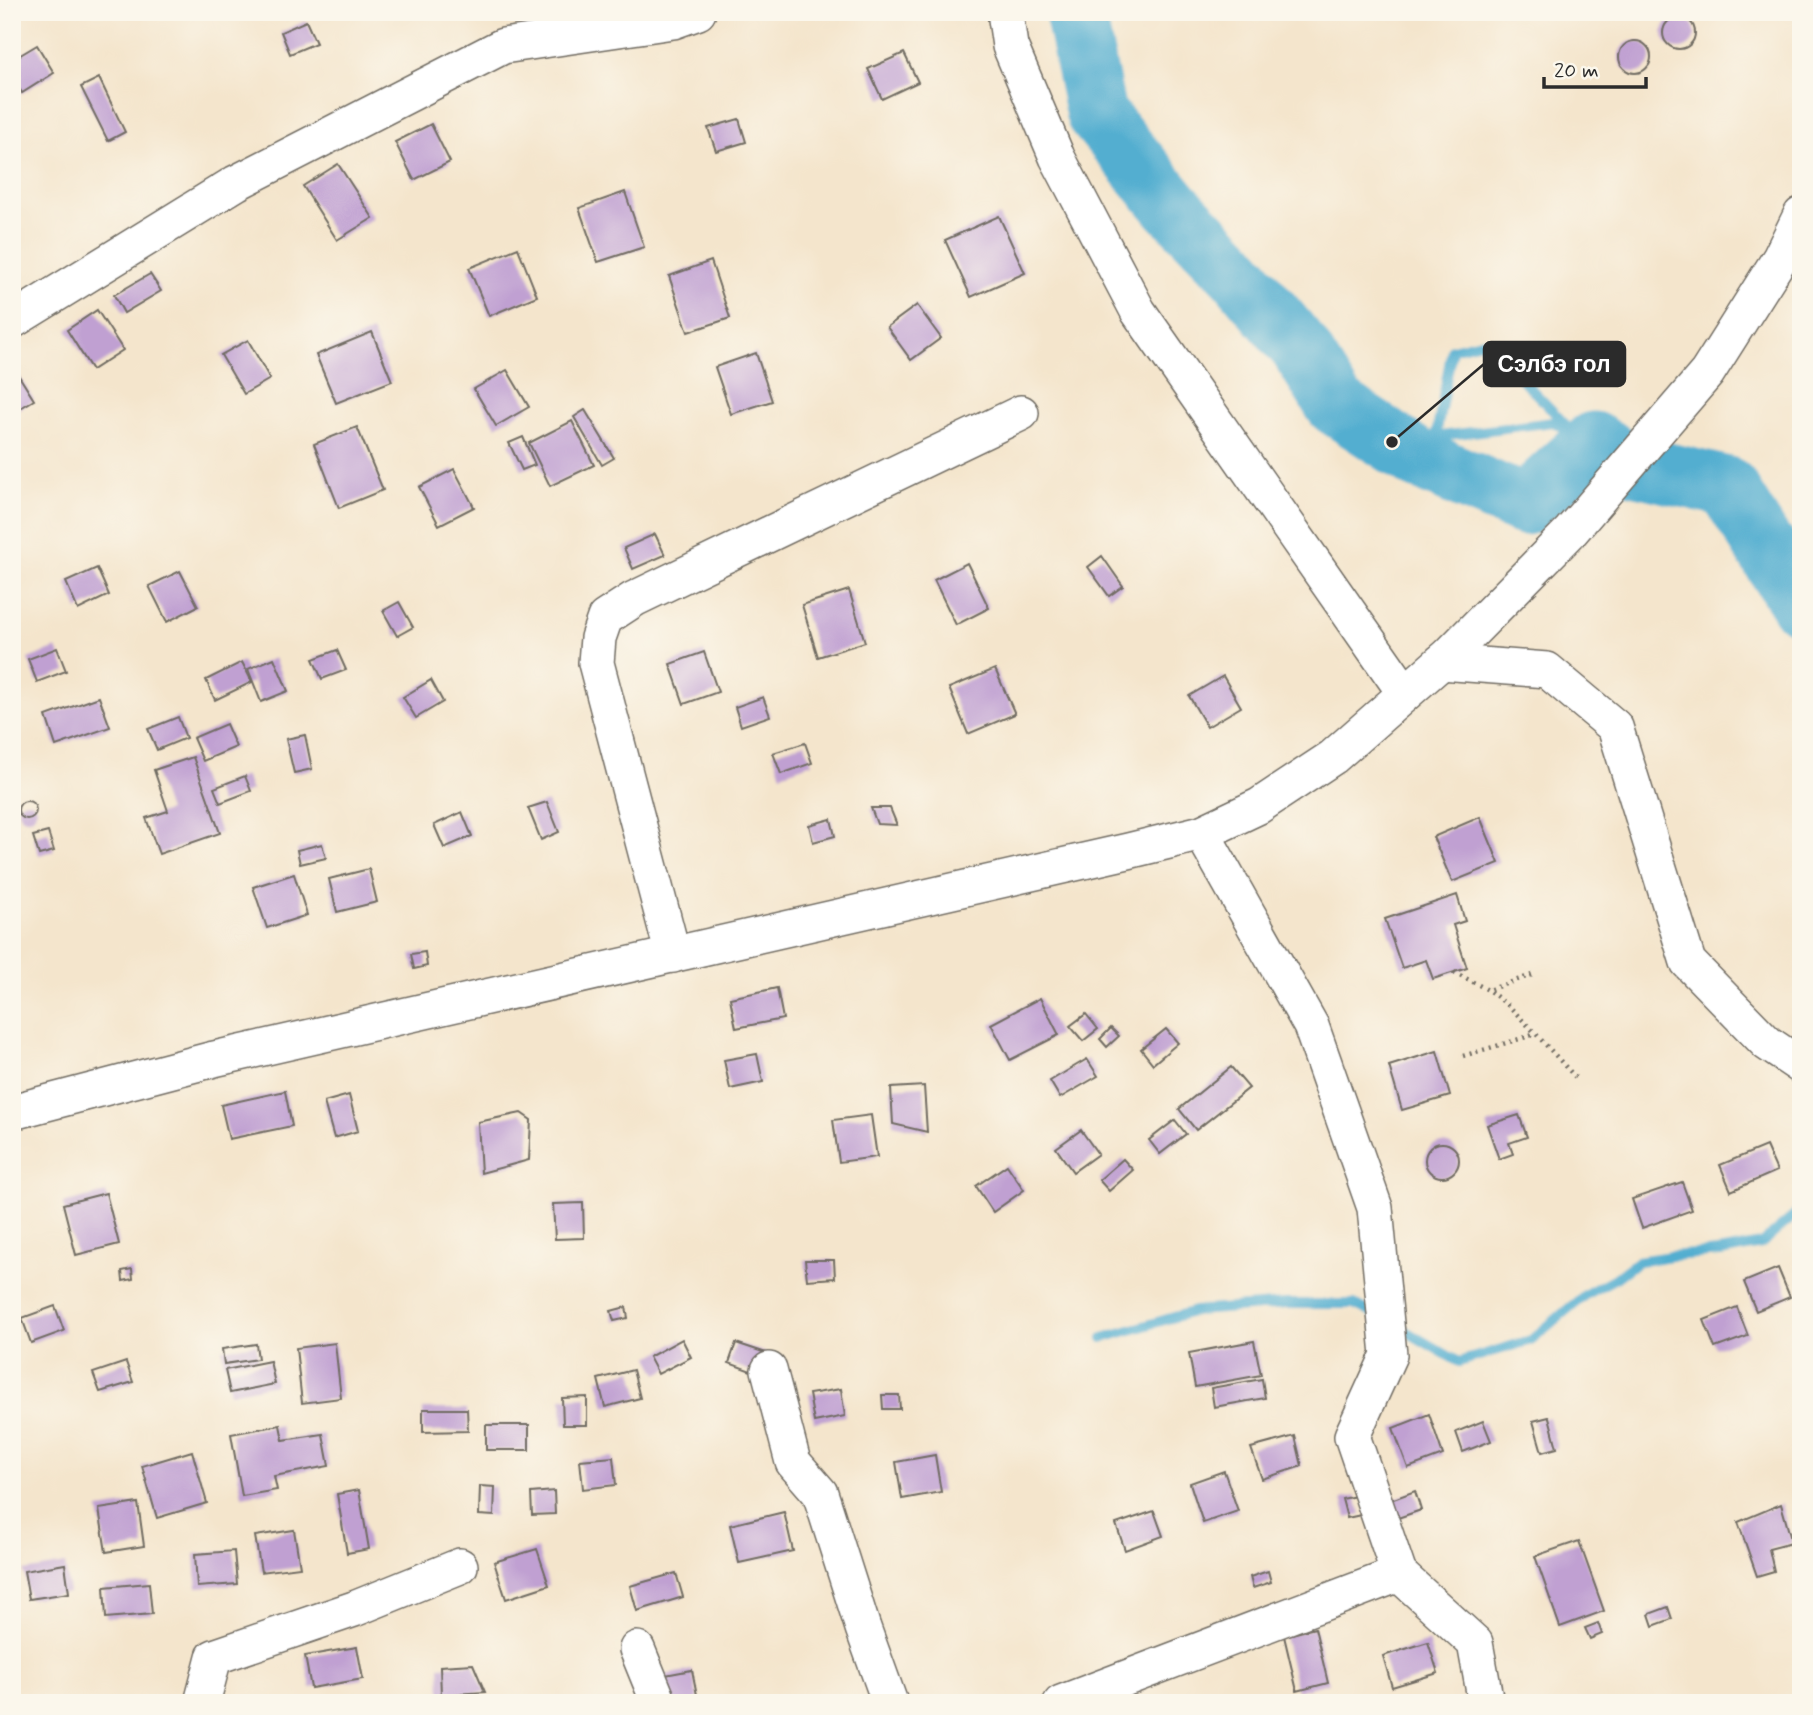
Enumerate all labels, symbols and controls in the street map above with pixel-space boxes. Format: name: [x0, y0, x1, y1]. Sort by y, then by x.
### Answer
scale bar: [1544, 46, 1645, 90]
text: 20 m: [1554, 57, 1599, 85]
callout: Сэлбэ гол: [1484, 342, 1625, 386]
text: Сэлбэ гол: [1497, 351, 1611, 381]

